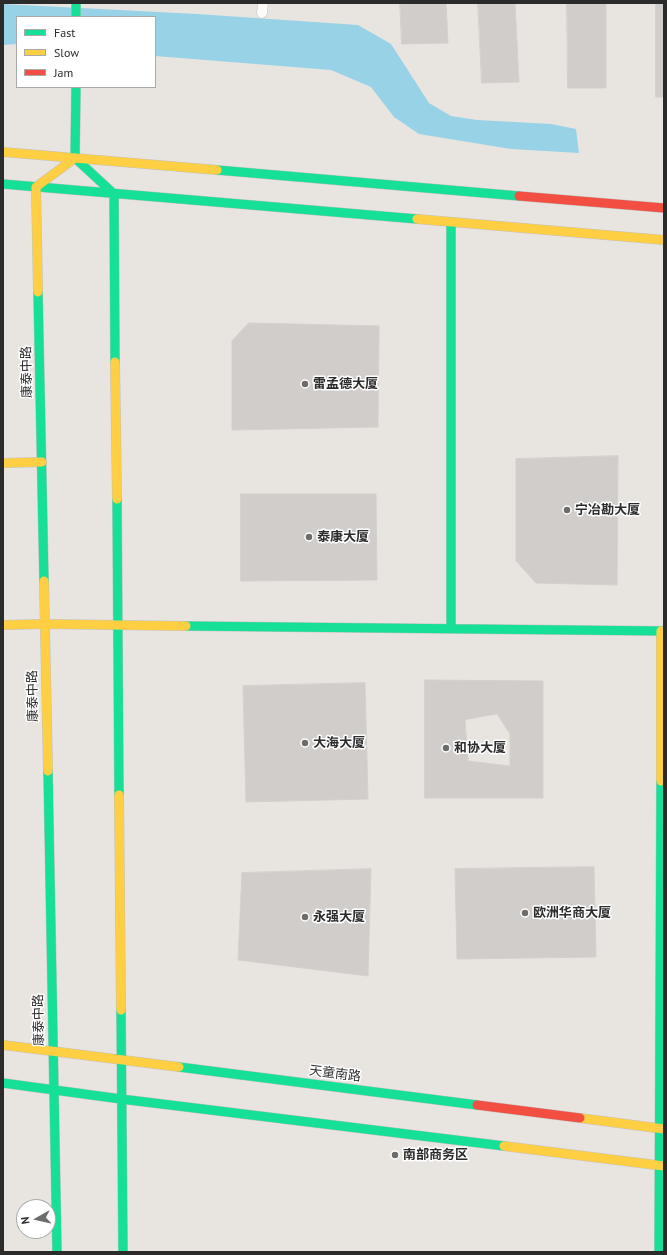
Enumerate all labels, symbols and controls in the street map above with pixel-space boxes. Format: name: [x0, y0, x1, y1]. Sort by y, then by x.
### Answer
legend: [16, 16, 156, 88]
text: Fast: [54, 25, 75, 40]
text: Slow: [54, 45, 79, 60]
text: Jam: [54, 65, 73, 80]
street label: 康泰中路: [19, 346, 35, 398]
place label: 雷孟德大厦: [313, 376, 378, 392]
marker: 雷孟德大厦: [300, 379, 310, 389]
place label: 宁冶勘大厦: [575, 502, 640, 518]
marker: 宁冶勘大厦: [562, 505, 572, 515]
place label: 泰康大厦: [317, 529, 369, 545]
marker: 泰康大厦: [304, 532, 314, 542]
street label: 康泰中路: [25, 670, 41, 722]
place label: 大海大厦: [313, 735, 365, 751]
marker: 大海大厦: [300, 738, 310, 748]
place label: 和协大厦: [454, 740, 506, 756]
marker: 和协大厦: [441, 743, 451, 753]
place label: 欧洲华商大厦: [533, 905, 611, 921]
marker: 欧洲华商大厦: [520, 908, 530, 918]
place label: 永强大厦: [313, 909, 365, 925]
marker: 永强大厦: [300, 912, 310, 922]
street label: 康泰中路: [31, 994, 47, 1046]
street label: 天童南路: [308, 1063, 362, 1085]
place label: 南部商务区: [403, 1147, 468, 1163]
marker: 南部商务区: [390, 1150, 400, 1160]
north arrow: [16, 1199, 56, 1239]
text: N: [18, 1216, 33, 1225]

